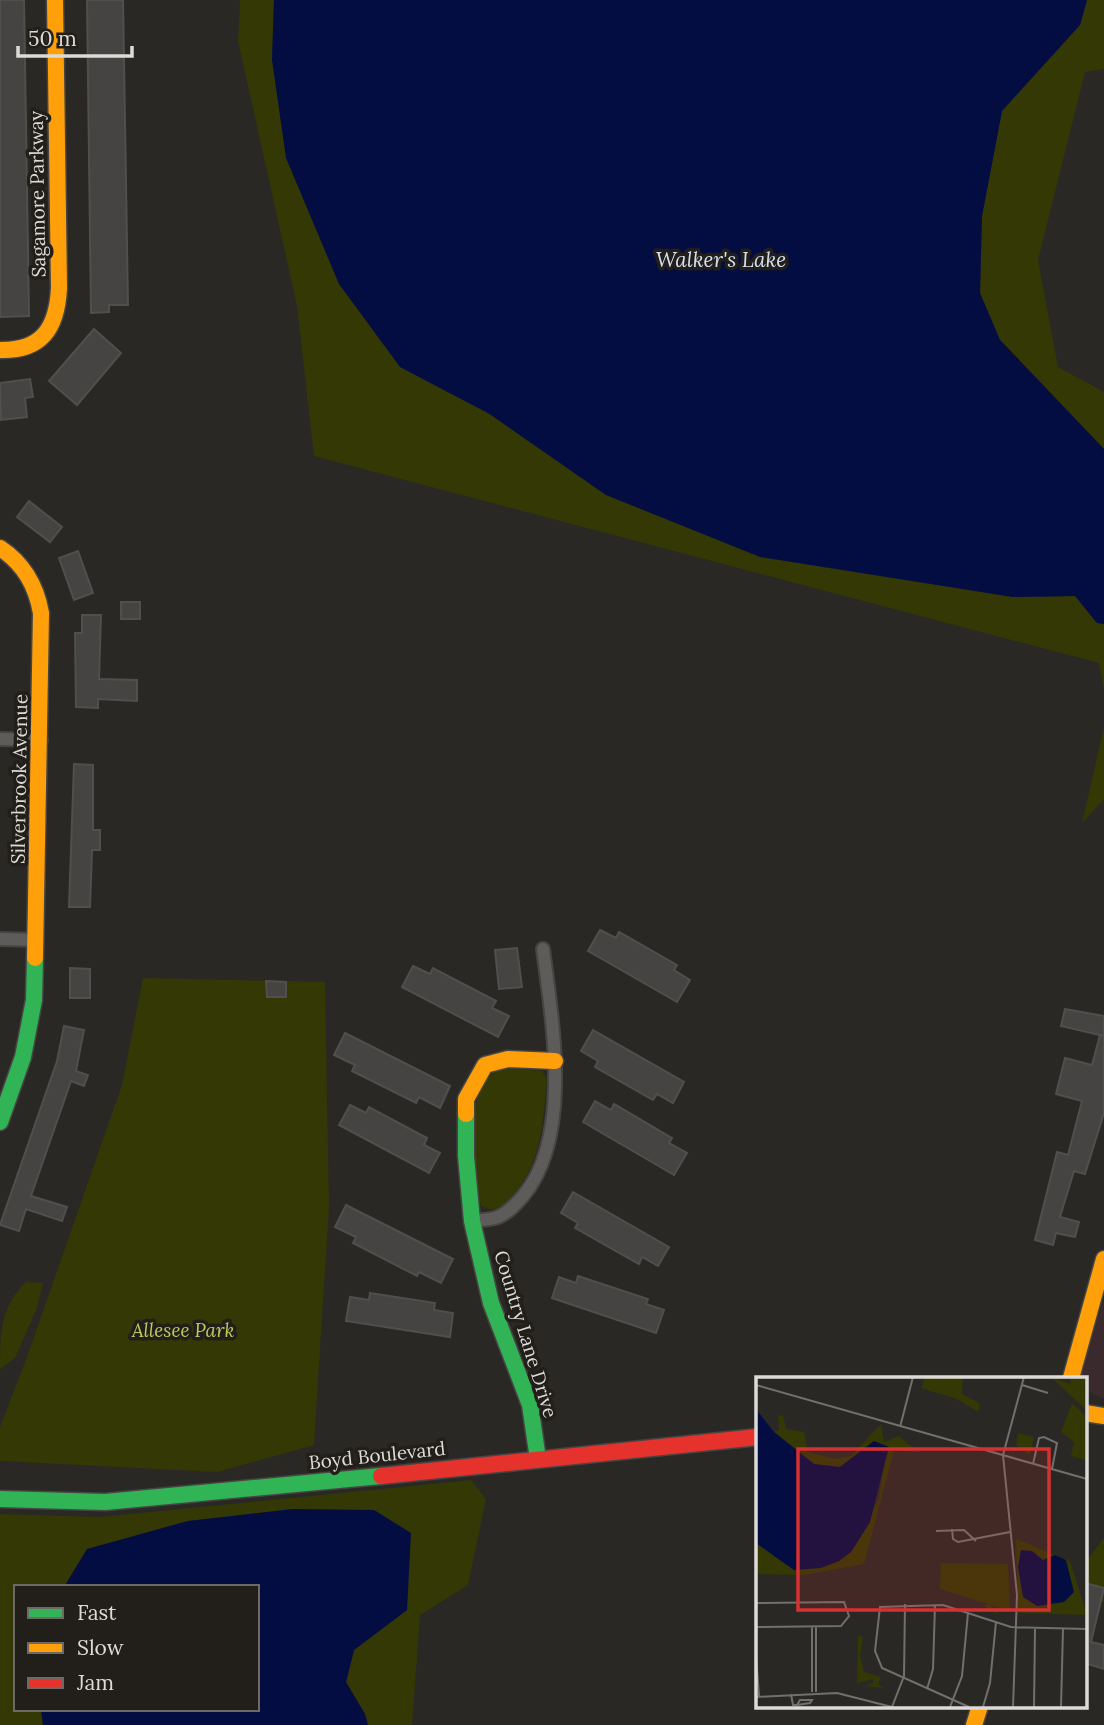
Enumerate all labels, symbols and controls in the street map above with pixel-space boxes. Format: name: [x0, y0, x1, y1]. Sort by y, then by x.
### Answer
scale bar: [18, 14, 131, 58]
text: 50 m: [28, 25, 77, 52]
street label: Sagamore Parkway: [24, 111, 50, 277]
water label: Walker's Lake: [656, 246, 786, 273]
street label: Silverbrook Avenue: [6, 694, 32, 864]
street label: Country Lane Drive: [489, 1247, 563, 1421]
park label: Allesee Park: [131, 1318, 234, 1342]
inset map: [756, 1377, 1086, 1708]
street label: Boyd Boulevard: [307, 1436, 447, 1474]
legend: [14, 1585, 259, 1711]
text: Fast: [77, 1599, 117, 1626]
text: Slow: [77, 1634, 124, 1661]
text: Jam: [76, 1669, 114, 1696]

